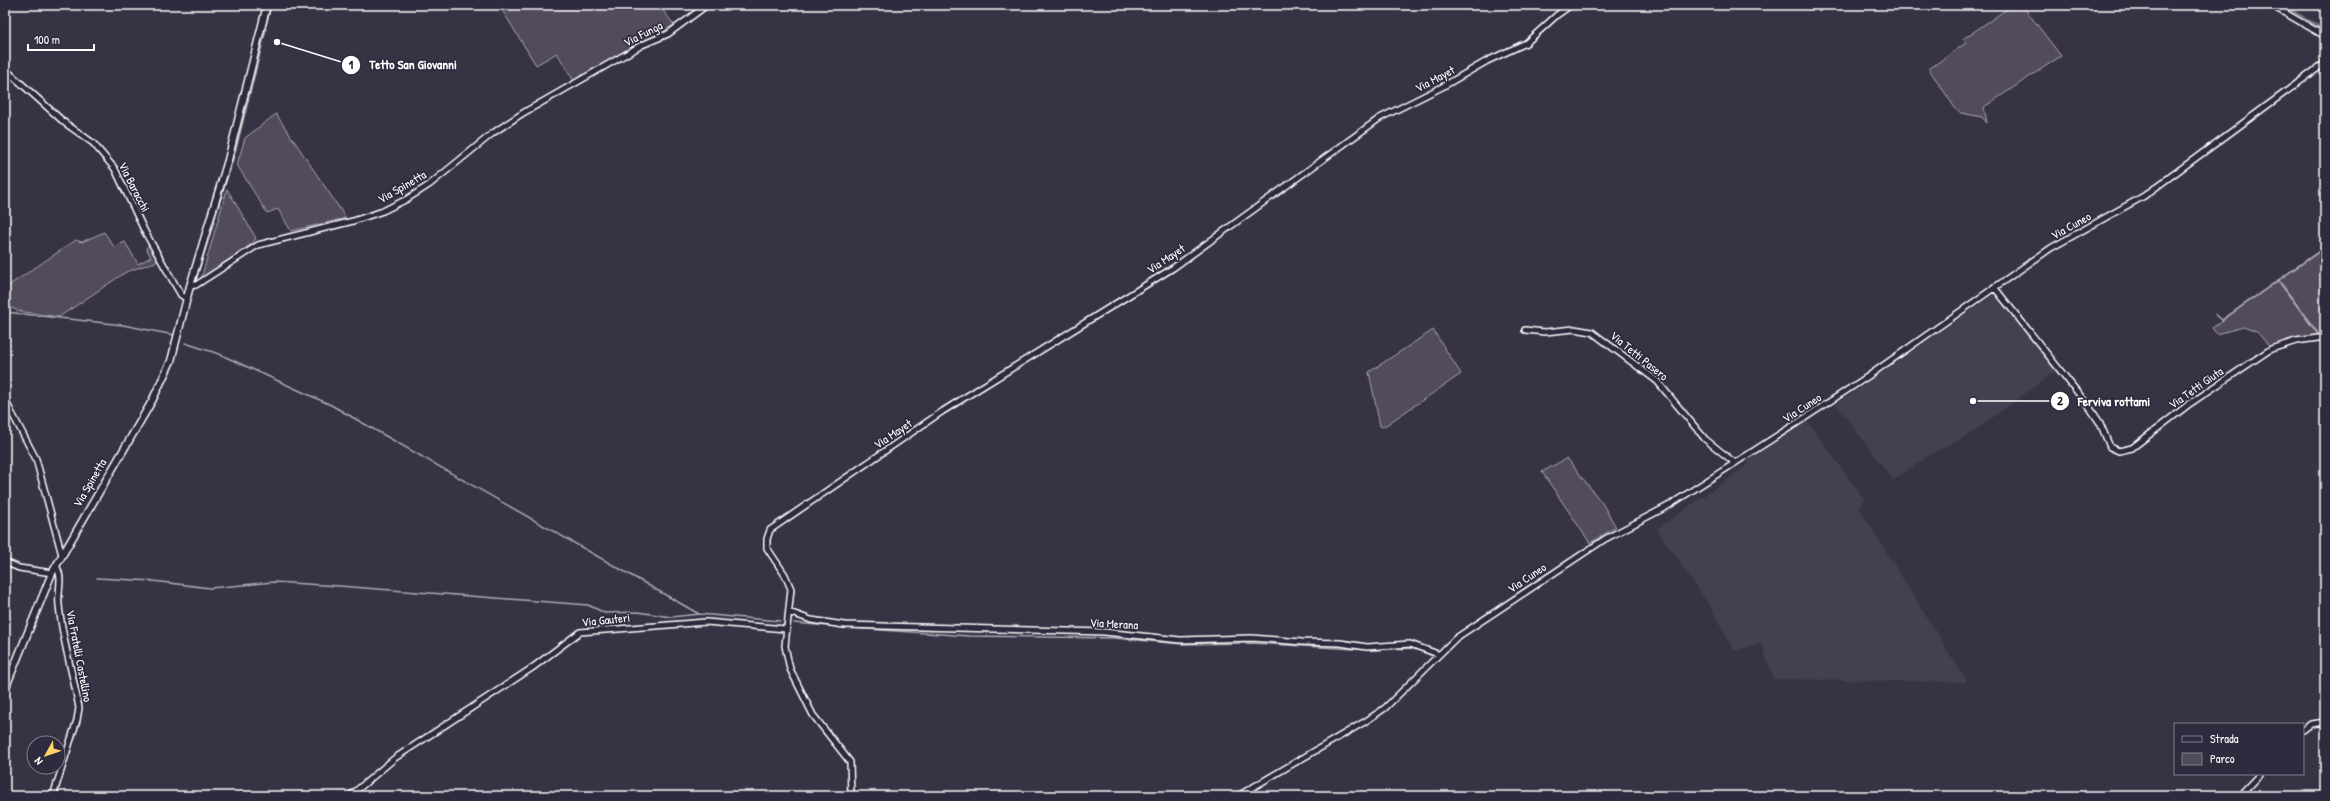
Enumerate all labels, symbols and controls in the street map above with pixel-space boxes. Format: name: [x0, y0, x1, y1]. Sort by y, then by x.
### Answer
street label: Via Funga: [620, 16, 665, 51]
scale bar: [28, 26, 94, 52]
text: 100 m: [34, 31, 60, 48]
callout: Tetto San Giovanni: [341, 52, 464, 77]
text: Tetto San Giovanni: [368, 55, 457, 73]
text: 1: [349, 56, 354, 73]
street label: Via Mayet: [1412, 61, 1458, 96]
street label: Via Baracchi: [115, 159, 154, 215]
street label: Via Spinetta: [374, 166, 429, 207]
street label: Via Cuneo: [2048, 208, 2094, 243]
street label: Via Mayet: [1143, 239, 1189, 278]
street label: Via Tetti Pasero: [1607, 327, 1672, 384]
street label: Via Tetti Giuta: [2165, 362, 2227, 413]
street label: Via Cuneo: [1779, 389, 1825, 427]
callout: Ferviva rottami: [2050, 389, 2158, 414]
text: 2: [2057, 392, 2063, 409]
text: Ferviva rottami: [2077, 392, 2150, 410]
street label: Via Mayet: [870, 414, 916, 453]
street label: Via Spinetta: [69, 455, 110, 510]
street label: Via Cuneo: [1504, 558, 1550, 597]
street label: Via Fratelli Castellino: [62, 609, 97, 703]
street label: Via Gauteri: [581, 609, 631, 630]
street label: Via Merana: [1089, 614, 1139, 633]
legend: [2174, 723, 2304, 775]
text: Strada: [2210, 730, 2239, 747]
north arrow: [26, 735, 66, 775]
text: Parco: [2210, 750, 2235, 767]
text: N: [31, 755, 46, 768]

